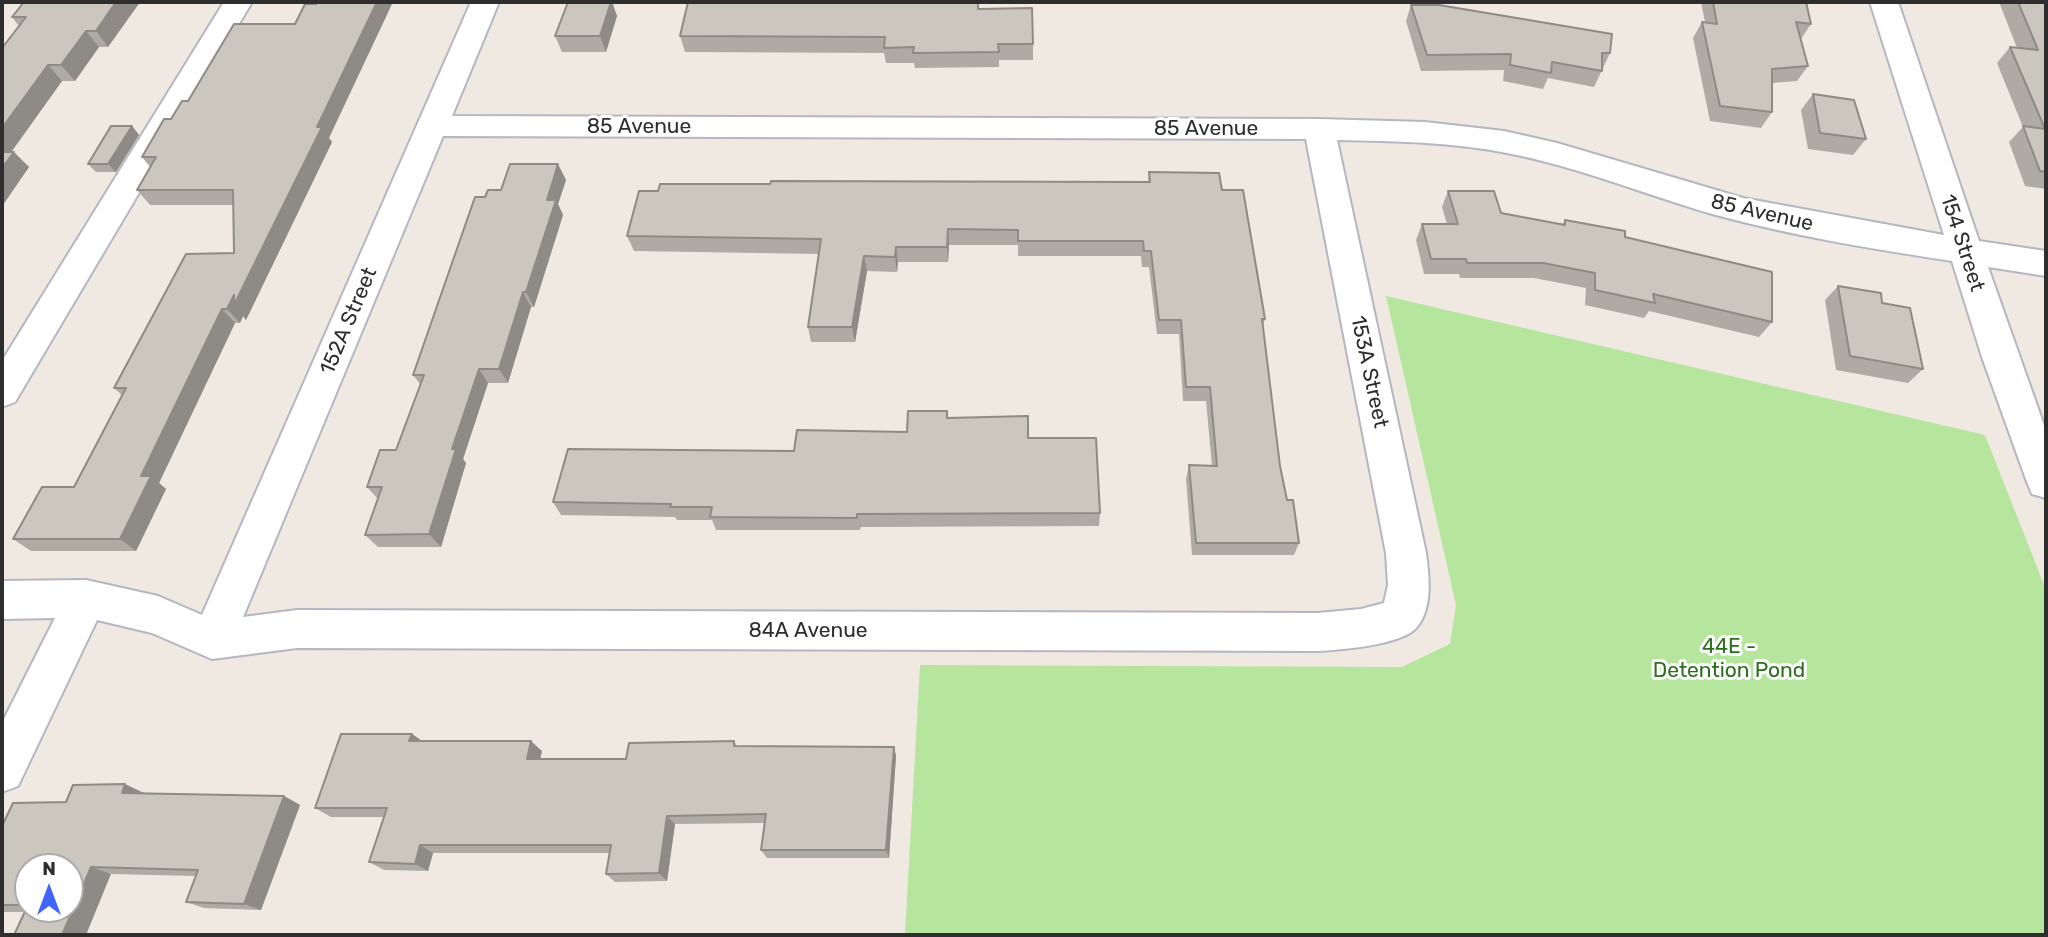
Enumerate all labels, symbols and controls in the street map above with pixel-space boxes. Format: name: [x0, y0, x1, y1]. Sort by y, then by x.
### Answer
street label: 85 Avenue: [587, 114, 691, 140]
street label: 85 Avenue: [1154, 116, 1258, 142]
street label: 85 Avenue: [1708, 189, 1816, 237]
street label: 154 Street: [1935, 191, 1989, 295]
street label: 152A Street: [315, 264, 383, 378]
street label: 153A Street: [1345, 314, 1393, 430]
street label: 84A Avenue: [748, 618, 868, 644]
park label: 44E - Detention Pond: [1653, 634, 1805, 684]
north arrow: [14, 853, 84, 923]
text: N: [42, 857, 56, 880]

